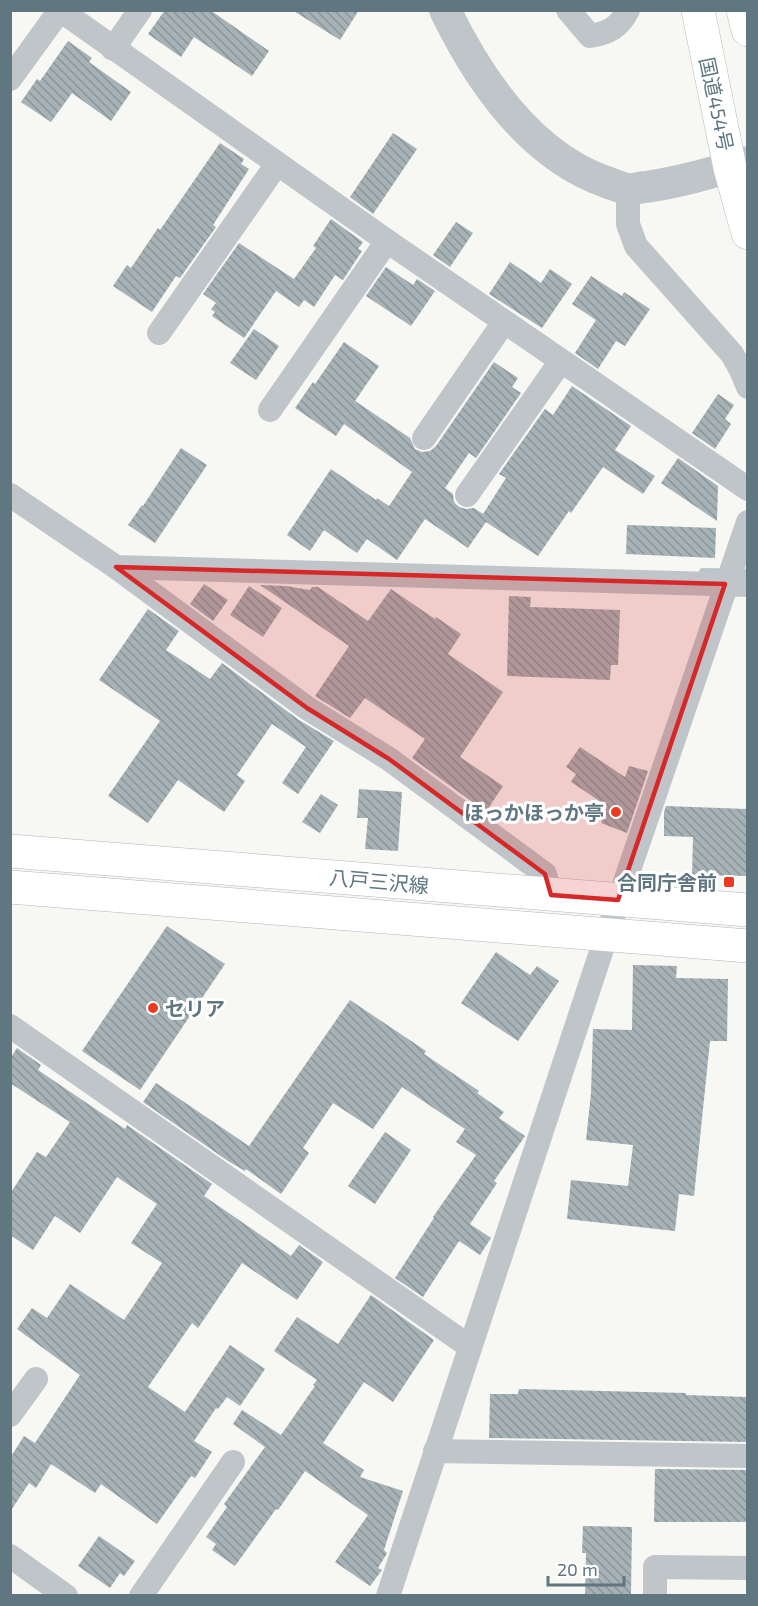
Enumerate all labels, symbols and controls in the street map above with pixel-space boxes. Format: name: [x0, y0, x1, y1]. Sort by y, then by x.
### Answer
street label: 国道454号: [695, 55, 739, 153]
place label: ほっかほっか亭: [464, 800, 604, 824]
marker: ほっかほっか亭: [609, 805, 623, 819]
street label: 八戸三沢線: [328, 865, 430, 897]
place label: 合同庁舎前: [617, 870, 717, 894]
marker: 合同庁舎前: [722, 875, 736, 889]
place label: セリア: [165, 996, 225, 1020]
marker: セリア: [146, 1001, 160, 1015]
scale bar: [548, 1549, 624, 1587]
text: 20 m: [557, 1558, 598, 1580]

